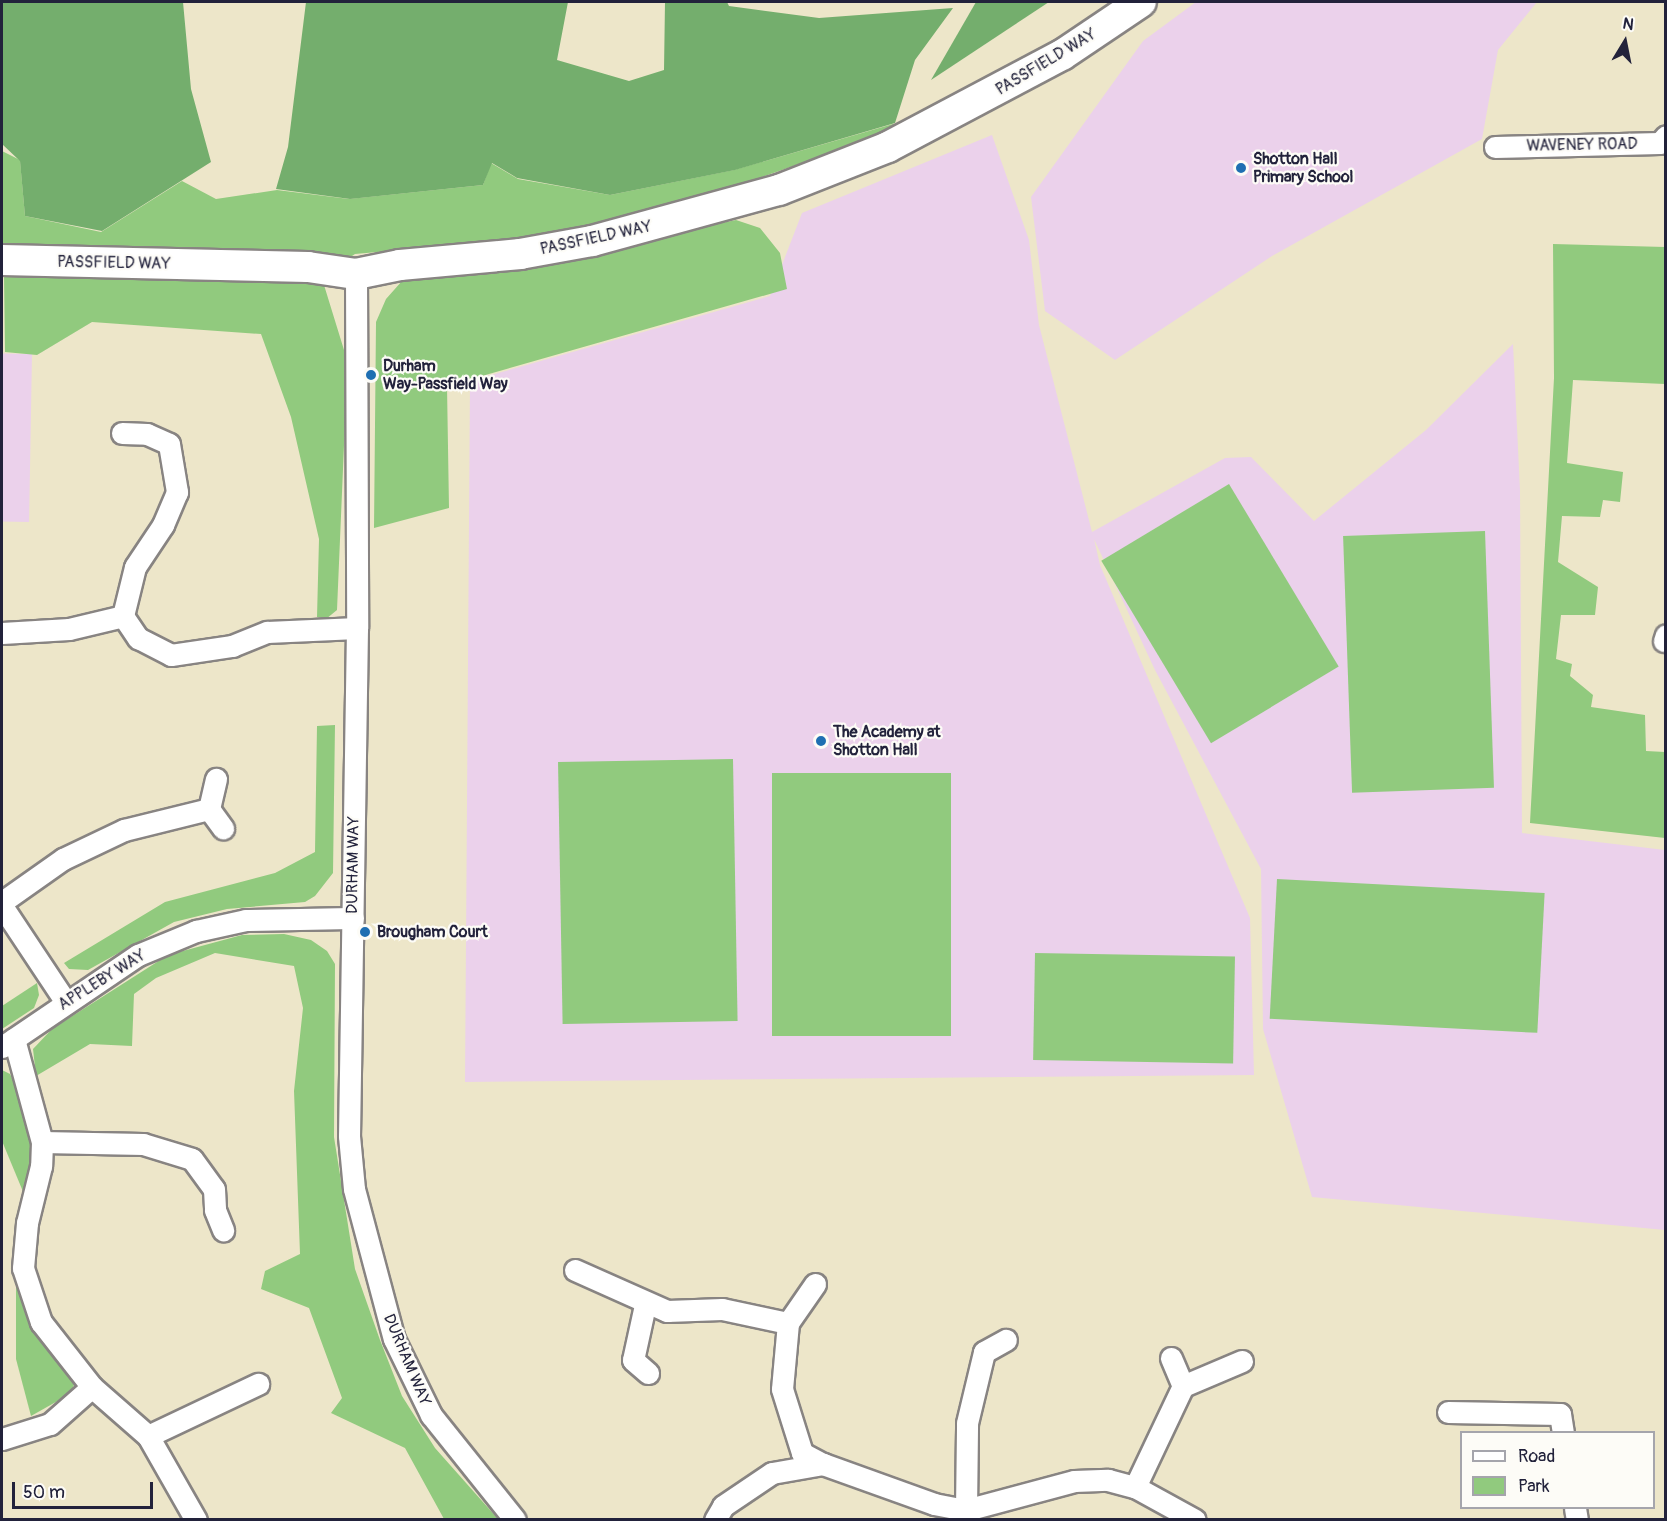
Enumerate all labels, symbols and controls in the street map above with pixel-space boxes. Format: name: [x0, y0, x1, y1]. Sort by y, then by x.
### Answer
north arrow: [1595, 12, 1655, 72]
text: N: [1621, 13, 1635, 35]
street label: PASSFIELD WAY: [992, 25, 1100, 99]
street label: WAVENEY ROAD: [1526, 134, 1638, 156]
place label: Shotton Hall Primary School: [1253, 149, 1353, 187]
marker: Shotton Hall Primary School: [1234, 161, 1248, 175]
street label: PASSFIELD WAY: [539, 217, 653, 259]
street label: PASSFIELD WAY: [57, 252, 171, 274]
place label: Durham Way-Passfield Way: [383, 356, 508, 394]
marker: Durham Way-Passfield Way: [364, 368, 378, 382]
place label: The Academy at Shotton Hall: [833, 722, 940, 760]
marker: The Academy at Shotton Hall: [814, 734, 828, 748]
street label: DURHAM WAY: [343, 816, 363, 914]
place label: Brougham Court: [377, 922, 488, 942]
marker: Brougham Court: [358, 925, 372, 939]
street label: APPLEBY WAY: [55, 945, 149, 1015]
street label: DURHAM WAY: [379, 1311, 435, 1409]
legend: [1460, 1431, 1655, 1509]
text: Road: [1518, 1445, 1555, 1468]
scale bar: [15, 1470, 156, 1508]
text: Park: [1518, 1475, 1550, 1498]
text: 50 m: [23, 1481, 65, 1504]

